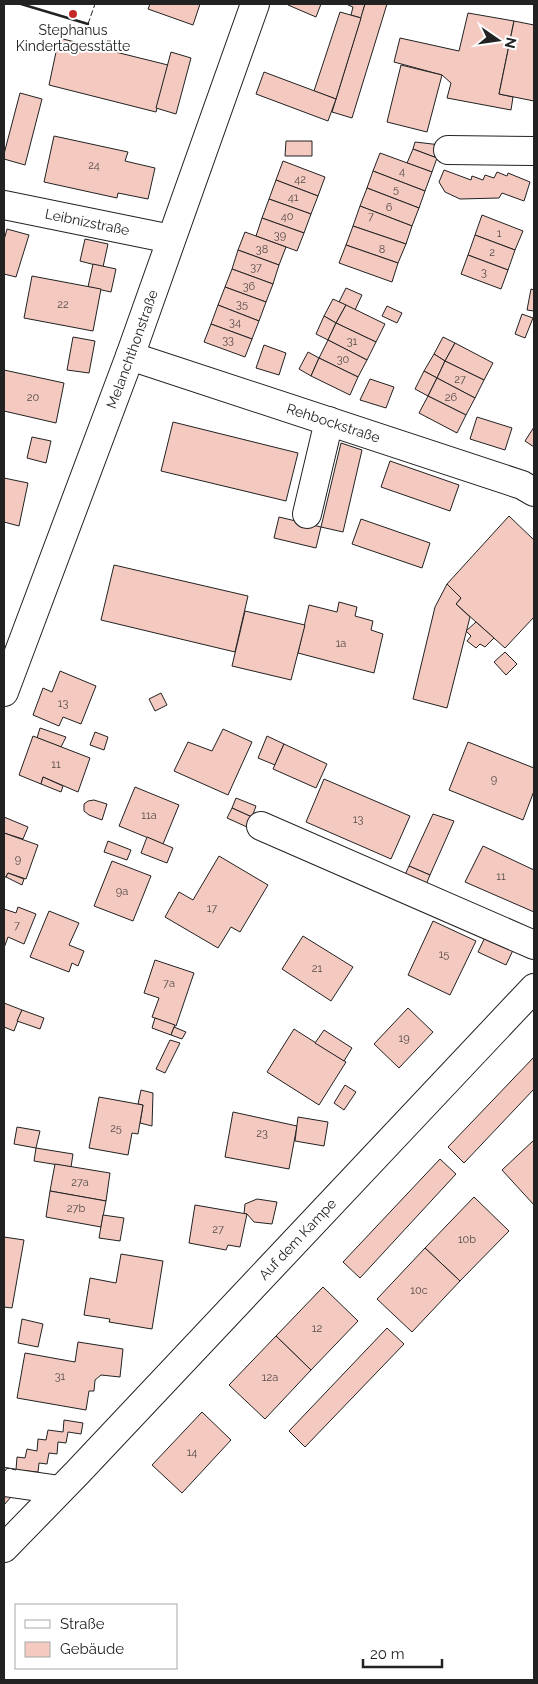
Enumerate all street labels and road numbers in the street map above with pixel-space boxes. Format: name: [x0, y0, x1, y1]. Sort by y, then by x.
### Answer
street label: Leibnizstraße: [44, 206, 131, 238]
street label: Melanchthonstraße: [103, 288, 161, 411]
street label: Rehbockstraße: [285, 400, 382, 446]
street label: Auf dem Kampe: [255, 1195, 339, 1283]

